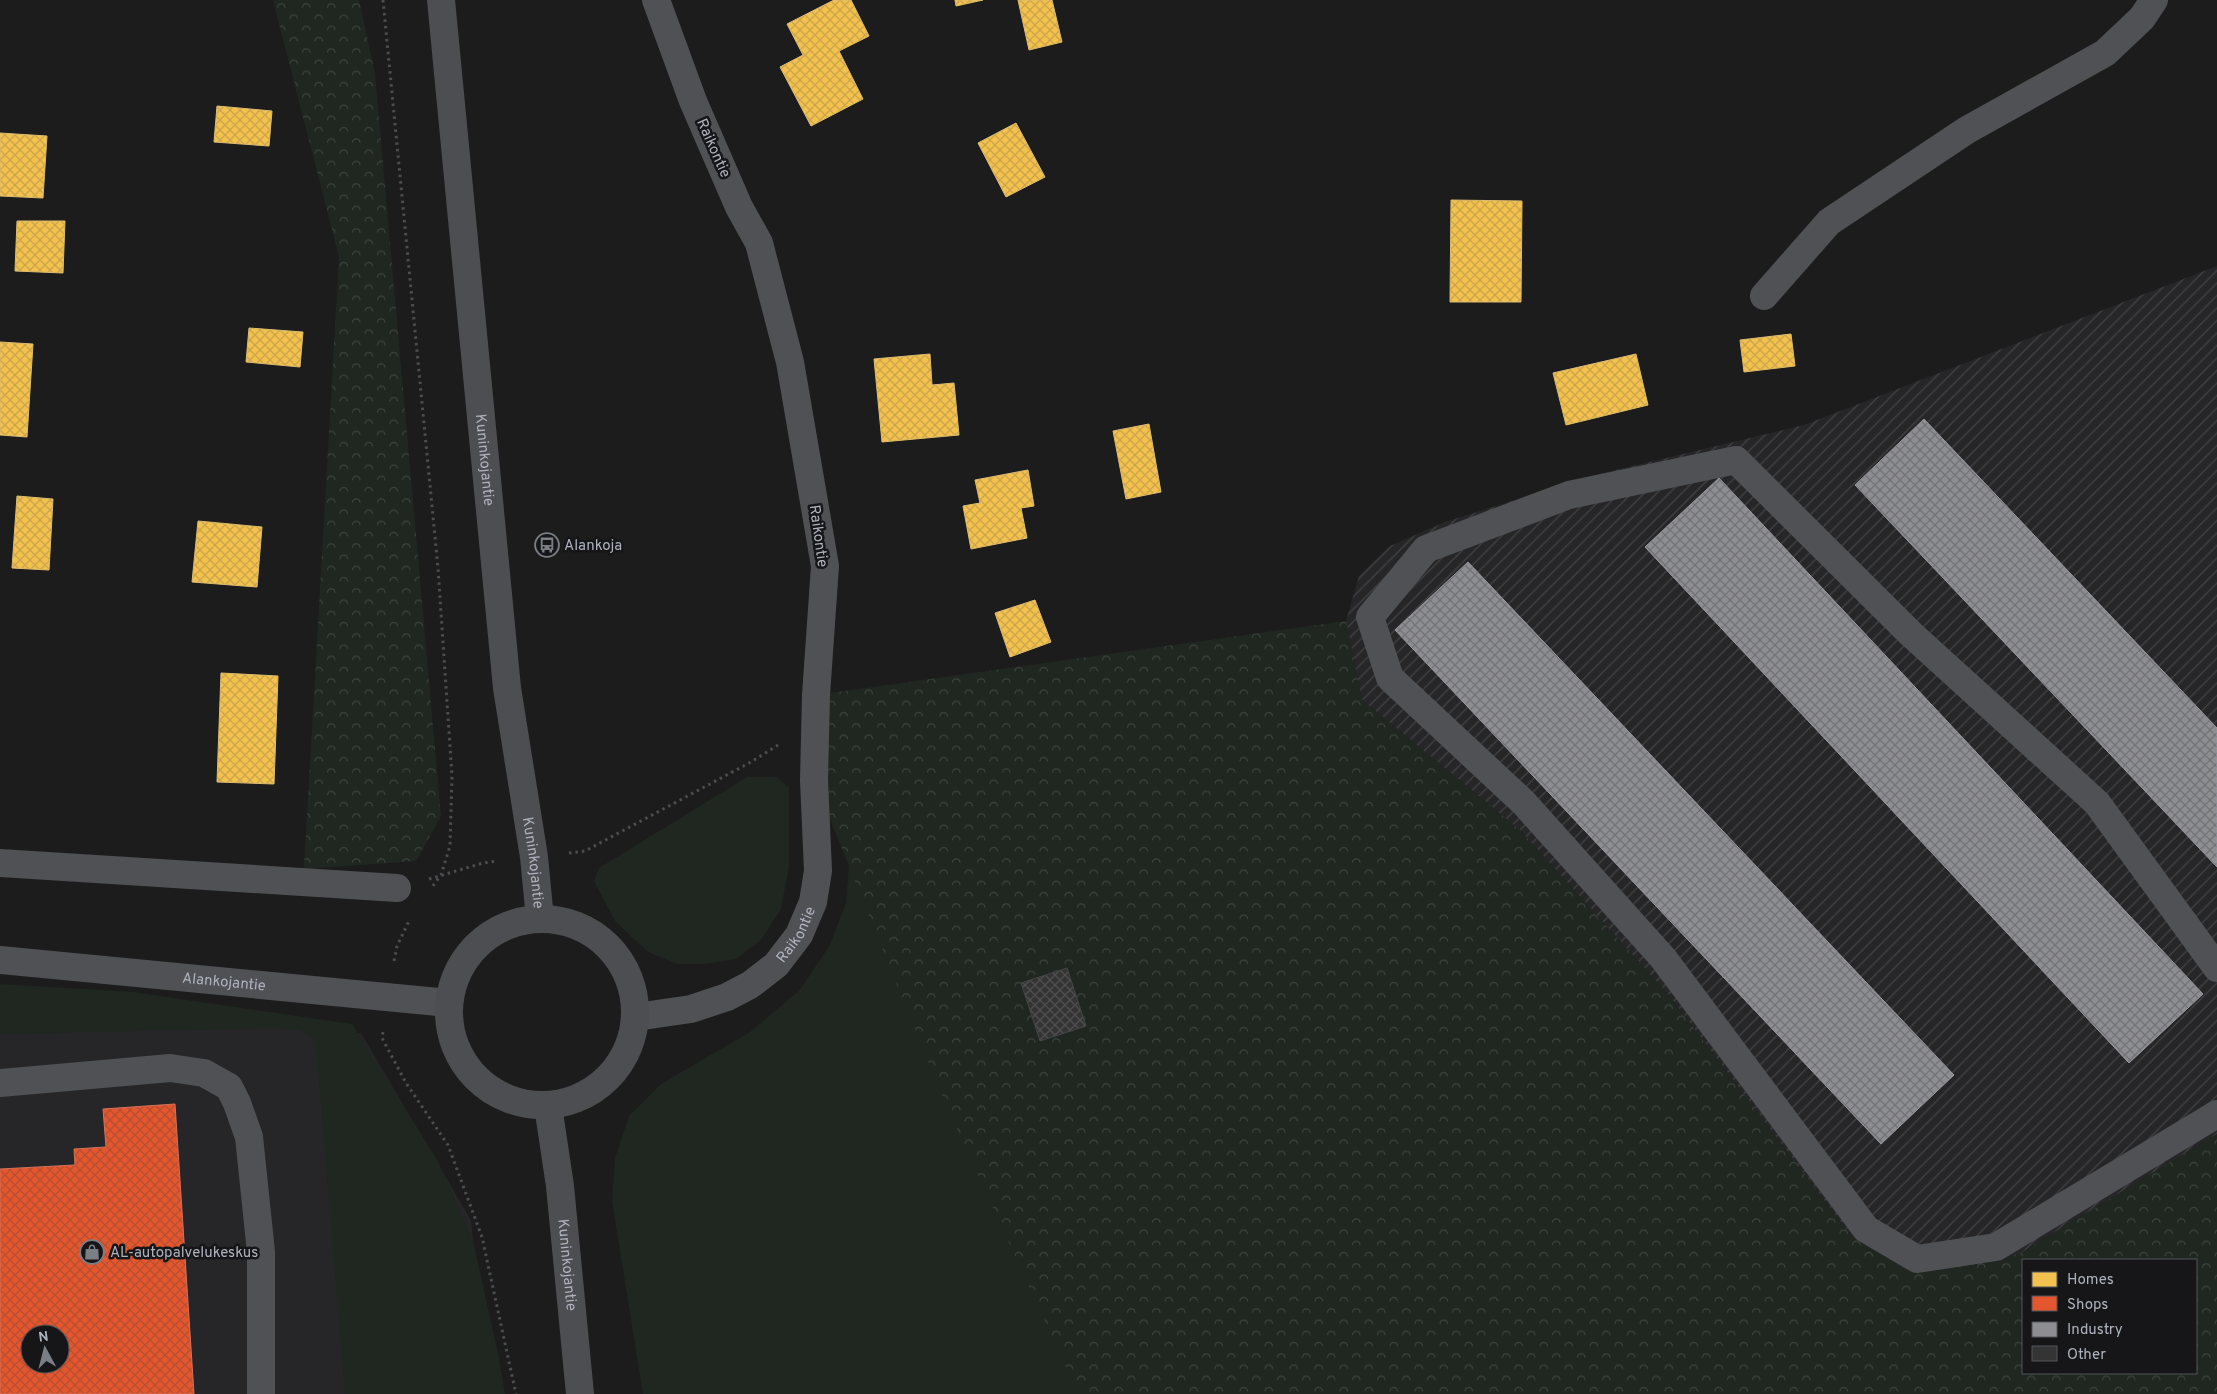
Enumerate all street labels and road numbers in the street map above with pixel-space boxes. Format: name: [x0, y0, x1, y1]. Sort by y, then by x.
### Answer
street label: Raikontie: [691, 116, 734, 181]
street label: Kuninkojantie: [470, 413, 497, 507]
street label: Raikontie: [804, 504, 831, 569]
street label: Kuninkojantie: [517, 816, 547, 910]
street label: Raikontie: [773, 904, 821, 967]
street label: Alankojantie: [181, 969, 267, 996]
street label: Kuninkojantie: [552, 1218, 580, 1312]

